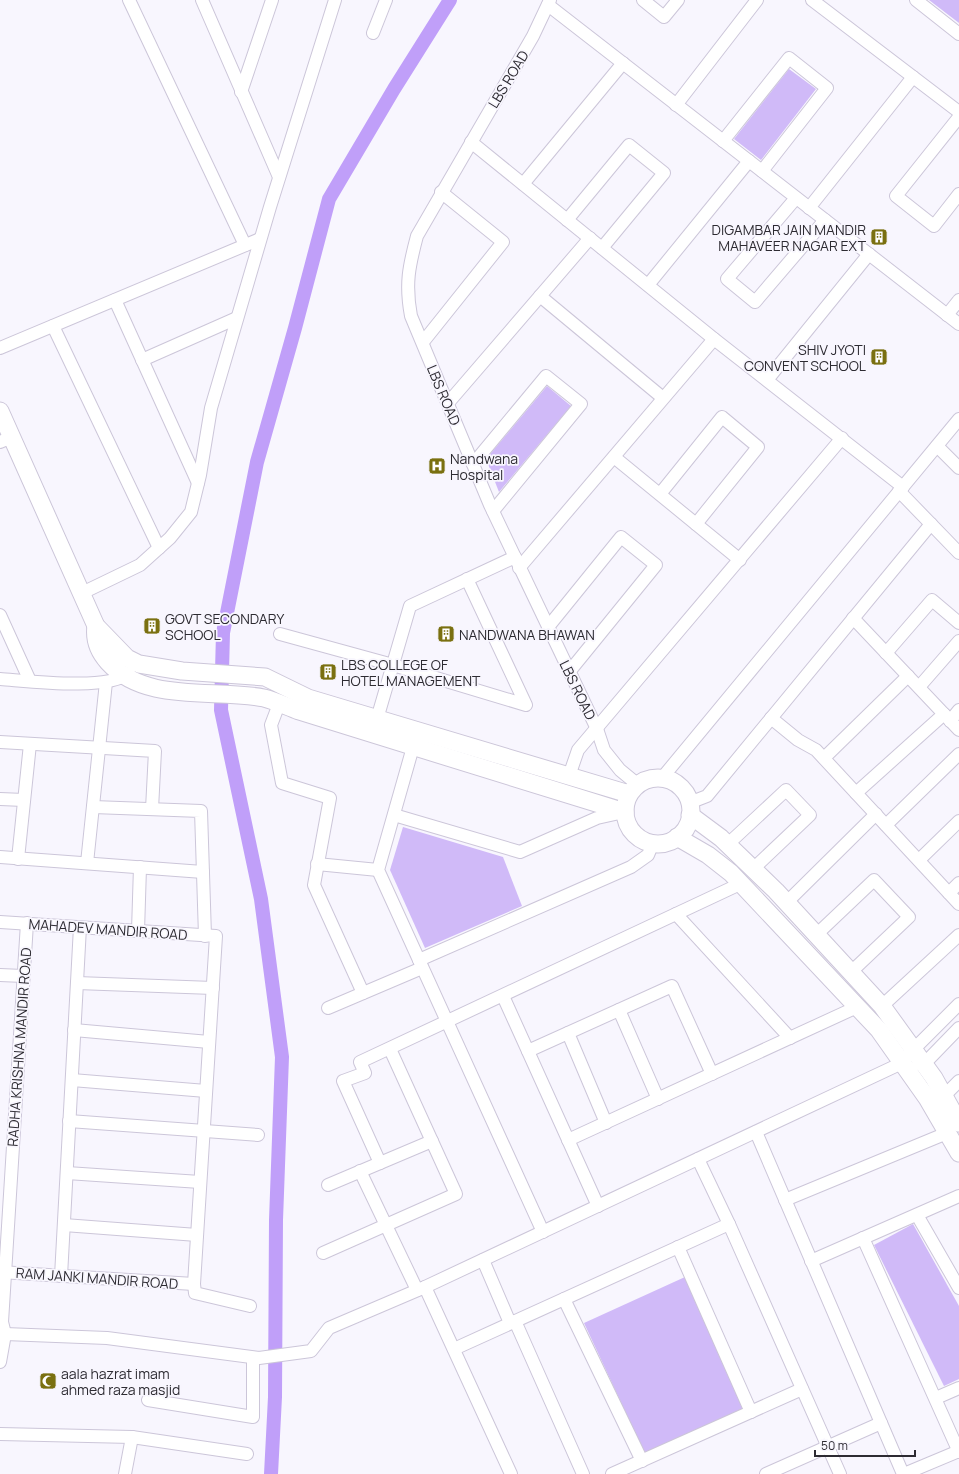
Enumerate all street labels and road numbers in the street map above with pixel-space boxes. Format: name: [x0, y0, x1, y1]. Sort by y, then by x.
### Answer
street label: LBS ROAD: [483, 47, 533, 111]
street label: LBS ROAD: [423, 362, 465, 428]
street label: LBS ROAD: [555, 657, 601, 723]
street label: MAHADEV MANDIR ROAD: [28, 914, 188, 944]
street label: RADHA KRISHNA MANDIR ROAD: [3, 947, 35, 1147]
street label: RAM JANKI MANDIR ROAD: [15, 1263, 179, 1293]

